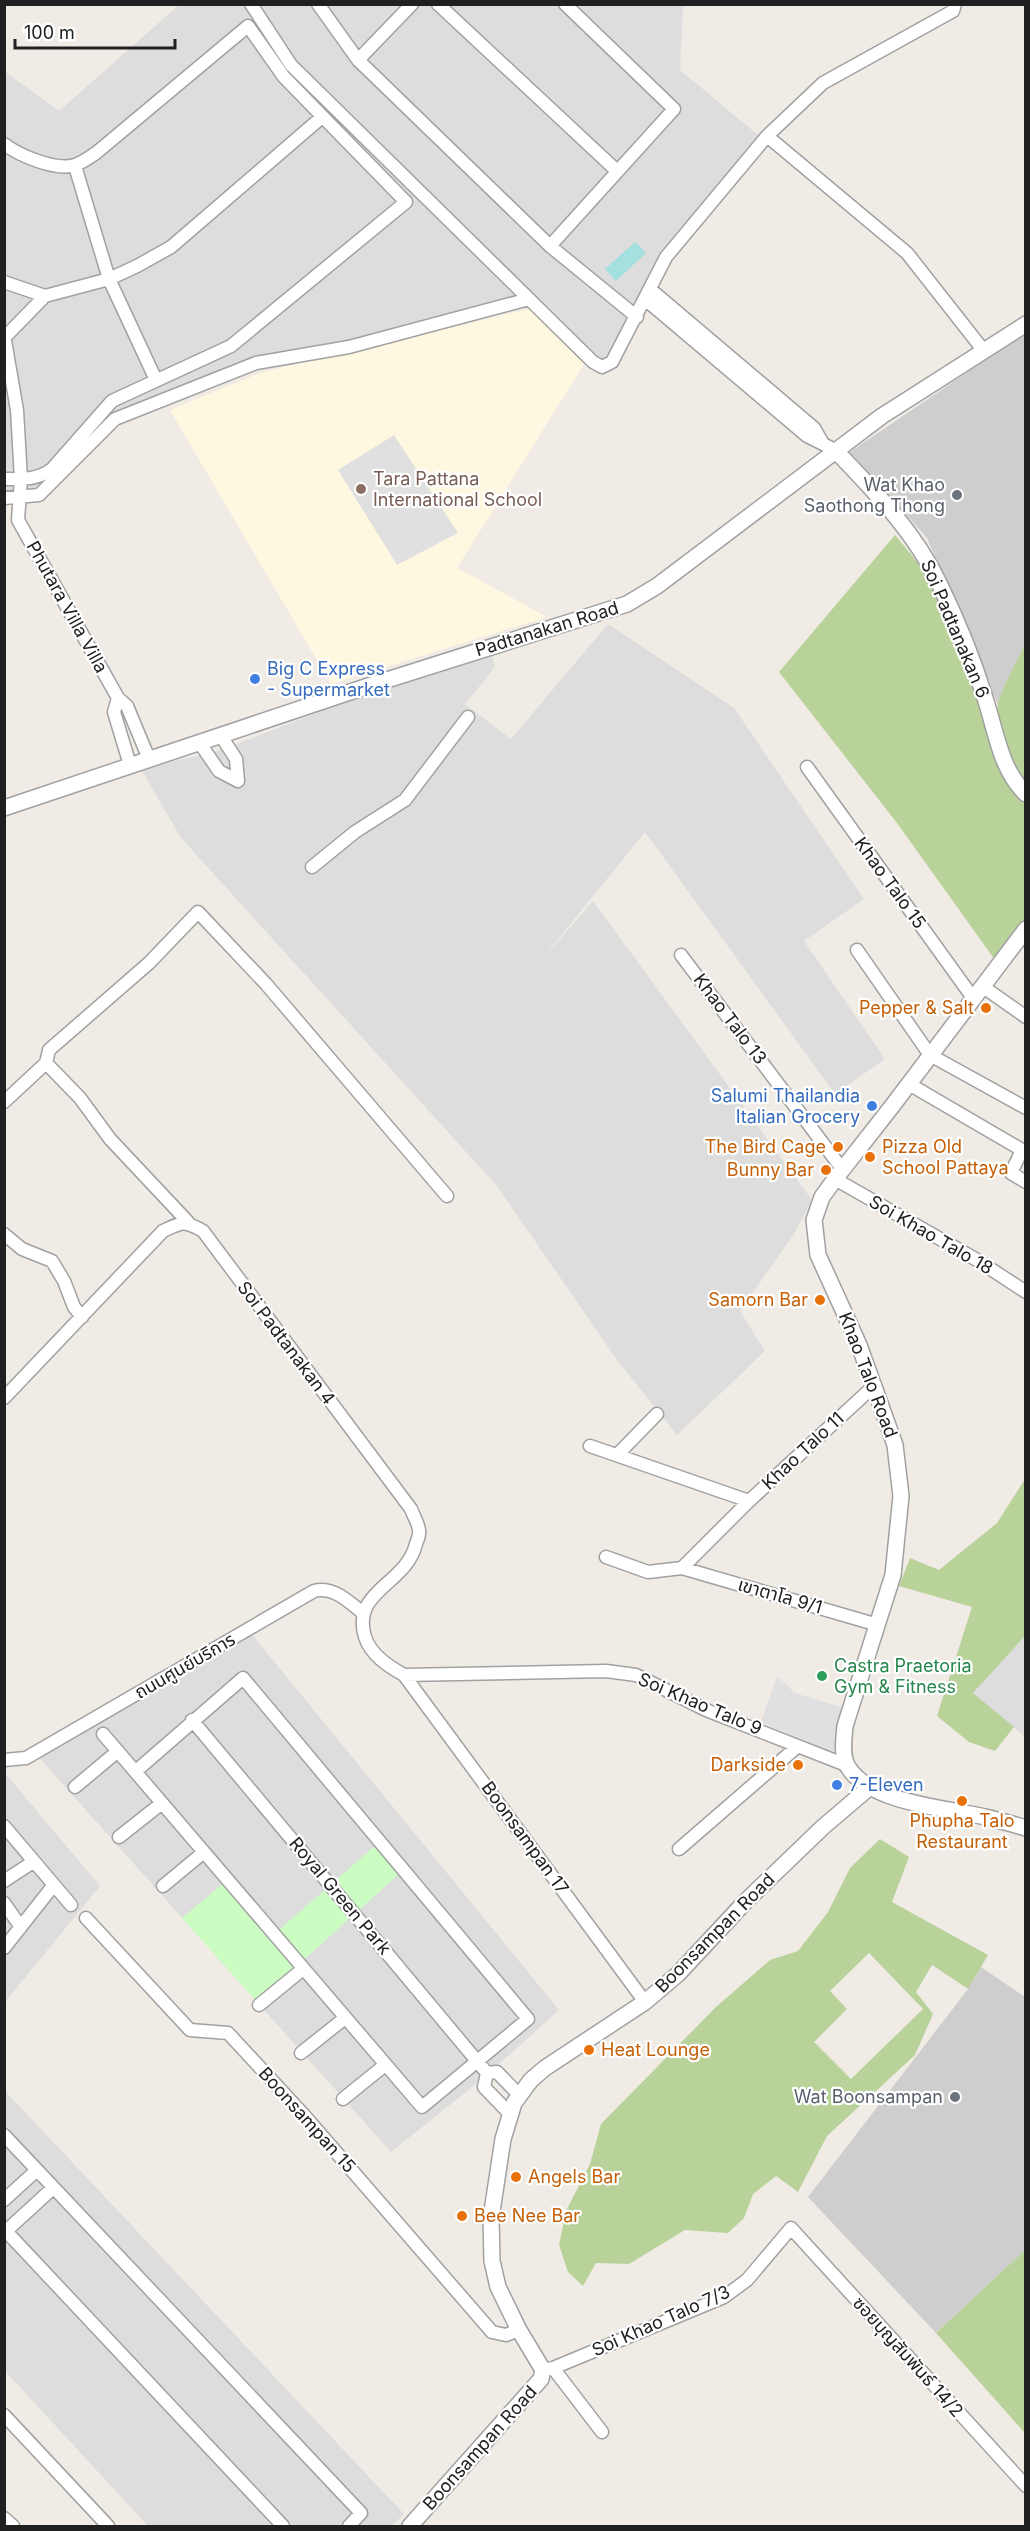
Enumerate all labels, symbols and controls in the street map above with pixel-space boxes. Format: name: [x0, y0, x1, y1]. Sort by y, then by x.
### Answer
scale bar: [15, 12, 176, 50]
text: 100 m: [24, 22, 75, 43]
place label: Tara Pattana International School: [373, 468, 542, 510]
place label: Wat Khao Saothong Thong: [804, 474, 945, 516]
marker: Tara Pattana International School: [354, 482, 368, 496]
marker: Wat Khao Saothong Thong: [950, 488, 964, 502]
street label: Phutara Villa Villa: [23, 537, 112, 676]
street label: Soi Padtanakan 6: [917, 556, 994, 701]
street label: Padtanakan Road: [473, 597, 621, 660]
place label: Big C Express - Supermarket: [267, 658, 390, 700]
marker: Big C Express - Supermarket: [248, 672, 262, 686]
street label: Khao Talo 15: [850, 833, 931, 932]
street label: Khao Talo 13: [690, 969, 771, 1068]
place label: Pepper & Salt: [859, 997, 974, 1018]
marker: Pepper & Salt: [979, 1001, 993, 1015]
place label: Salumi Thailandia Italian Grocery: [711, 1085, 860, 1127]
marker: Salumi Thailandia Italian Grocery: [865, 1099, 879, 1113]
place label: The Bird Cage: [705, 1136, 826, 1157]
place label: Pizza Old School Pattaya: [882, 1136, 1009, 1178]
marker: The Bird Cage: [831, 1140, 845, 1154]
marker: Pizza Old School Pattaya: [863, 1150, 877, 1164]
place label: Bunny Bar: [727, 1159, 814, 1180]
marker: Bunny Bar: [819, 1163, 833, 1177]
street label: Soi Khao Talo 18: [866, 1191, 997, 1279]
street label: Soi Padtanakan 4: [233, 1277, 340, 1408]
place label: Samorn Bar: [708, 1289, 808, 1310]
marker: Samorn Bar: [813, 1293, 827, 1307]
street label: Khao Talo Road: [835, 1309, 902, 1441]
street label: Khao Talo 11: [757, 1408, 848, 1494]
street label: เขาตาโล 9/1: [736, 1573, 825, 1618]
street label: ถนนศูนย์บริการ: [131, 1628, 240, 1705]
place label: Castra Praetoria Gym & Fitness: [834, 1655, 972, 1697]
street label: Soi Khao Talo 9: [635, 1668, 765, 1739]
marker: Castra Praetoria Gym & Fitness: [815, 1669, 829, 1683]
place label: Darkside: [711, 1754, 786, 1775]
marker: Darkside: [791, 1758, 805, 1772]
place label: 7-Eleven: [849, 1774, 924, 1795]
street label: Boonsampan 17: [478, 1777, 573, 1898]
marker: 7-Eleven: [830, 1778, 844, 1792]
marker: Phupha Talo Restaurant: [955, 1794, 969, 1808]
place label: Phupha Talo Restaurant: [909, 1810, 1015, 1852]
street label: Royal Green Park: [285, 1833, 396, 1959]
street label: Boonsampan Road: [651, 1869, 779, 1997]
place label: Heat Lounge: [601, 2039, 710, 2060]
marker: Heat Lounge: [582, 2043, 596, 2057]
street label: Boonsampan 15: [255, 2063, 360, 2177]
place label: Wat Boonsampan: [794, 2086, 943, 2107]
marker: Wat Boonsampan: [948, 2090, 962, 2104]
place label: Angels Bar: [528, 2166, 620, 2187]
marker: Angels Bar: [509, 2170, 523, 2184]
place label: Bee Nee Bar: [474, 2205, 580, 2226]
marker: Bee Nee Bar: [455, 2209, 469, 2223]
street label: Soi Khao Talo 7/3: [589, 2281, 733, 2360]
street label: ซอยบุญสัมพันธ์ 14/2: [848, 2292, 968, 2422]
street label: Boonsampan Road: [418, 2381, 541, 2514]

